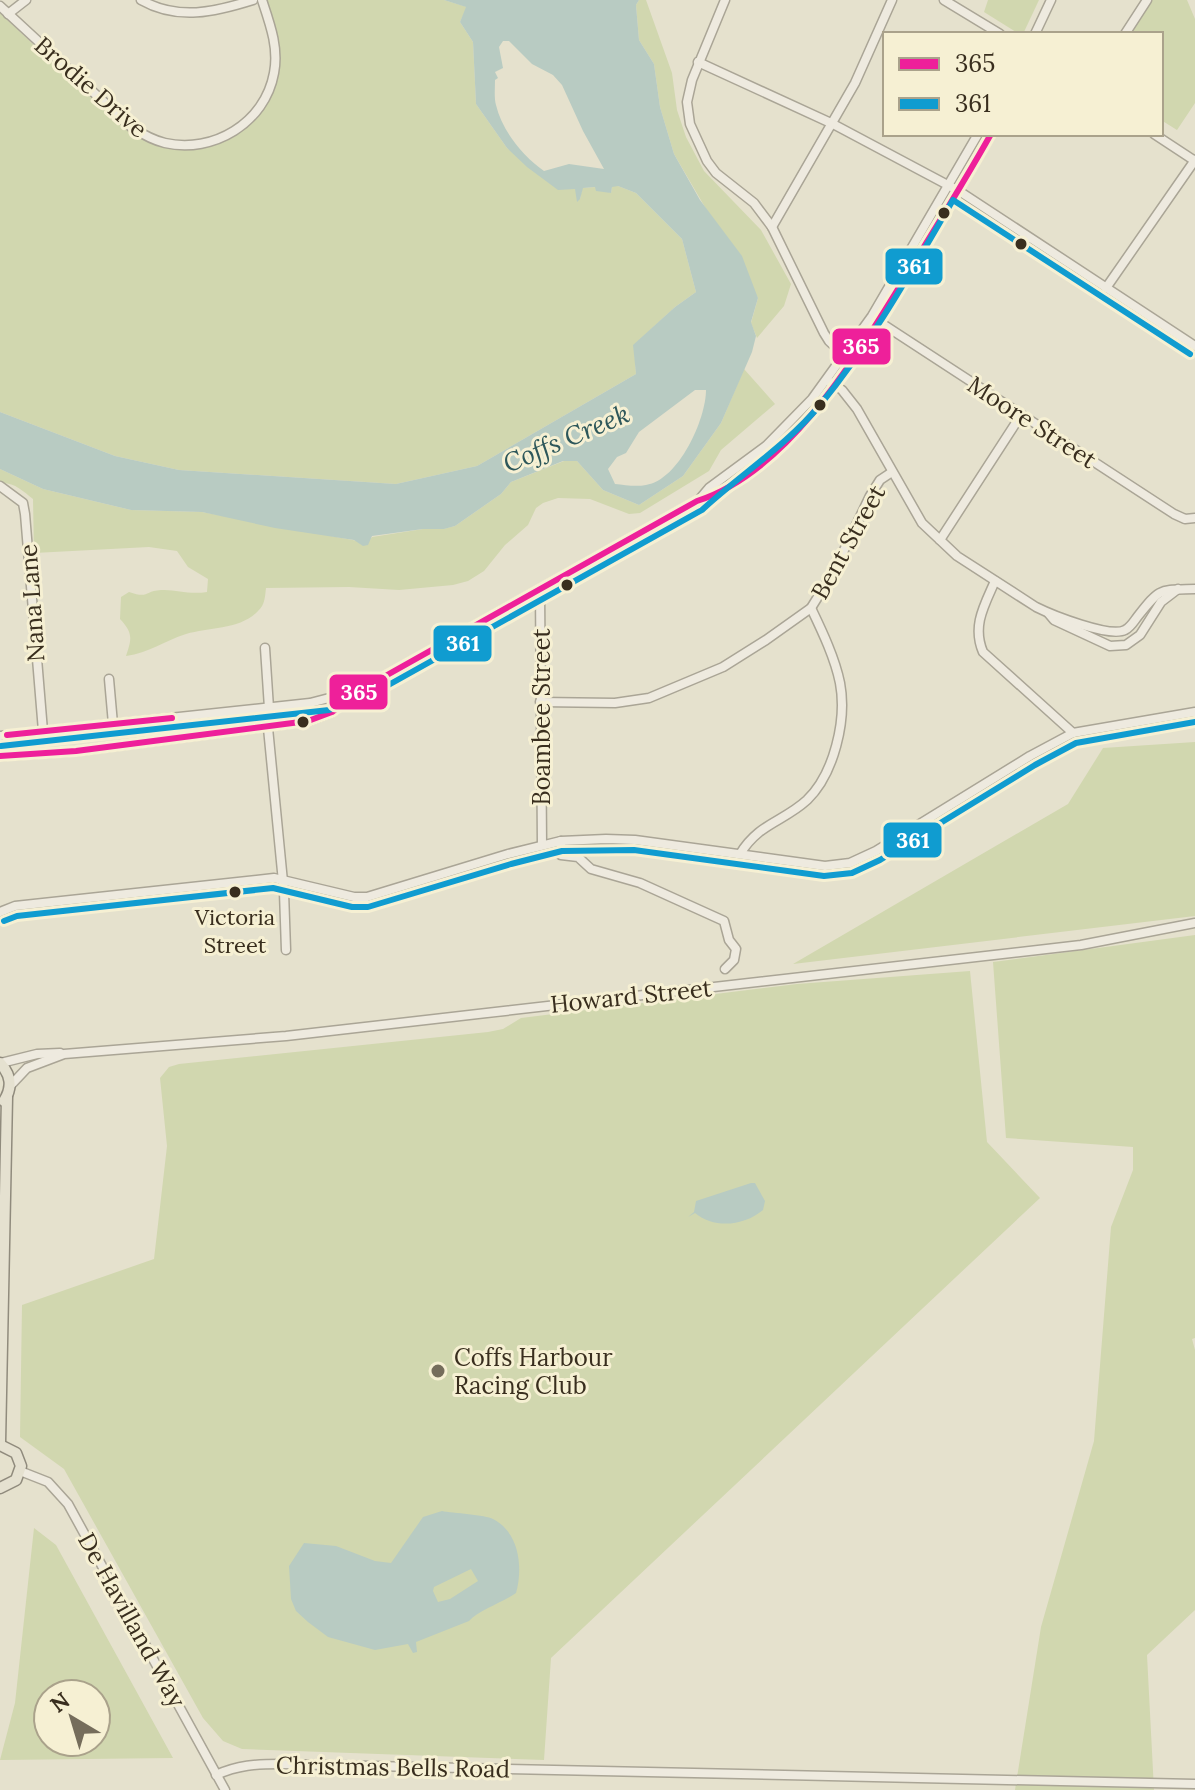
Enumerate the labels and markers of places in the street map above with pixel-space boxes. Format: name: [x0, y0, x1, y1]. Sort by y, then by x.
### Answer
unlabelled marker: [936, 205, 952, 221]
unlabelled marker: [1013, 236, 1029, 252]
unlabelled marker: [812, 397, 828, 413]
unlabelled marker: [559, 577, 575, 593]
unlabelled marker: [295, 714, 311, 730]
marker: Victoria Street: [227, 884, 243, 900]
place label: Victoria Street: [194, 903, 275, 959]
place label: Coffs Harbour Racing Club: [454, 1342, 613, 1401]
marker: Coffs Harbour Racing Club: [429, 1362, 447, 1380]

